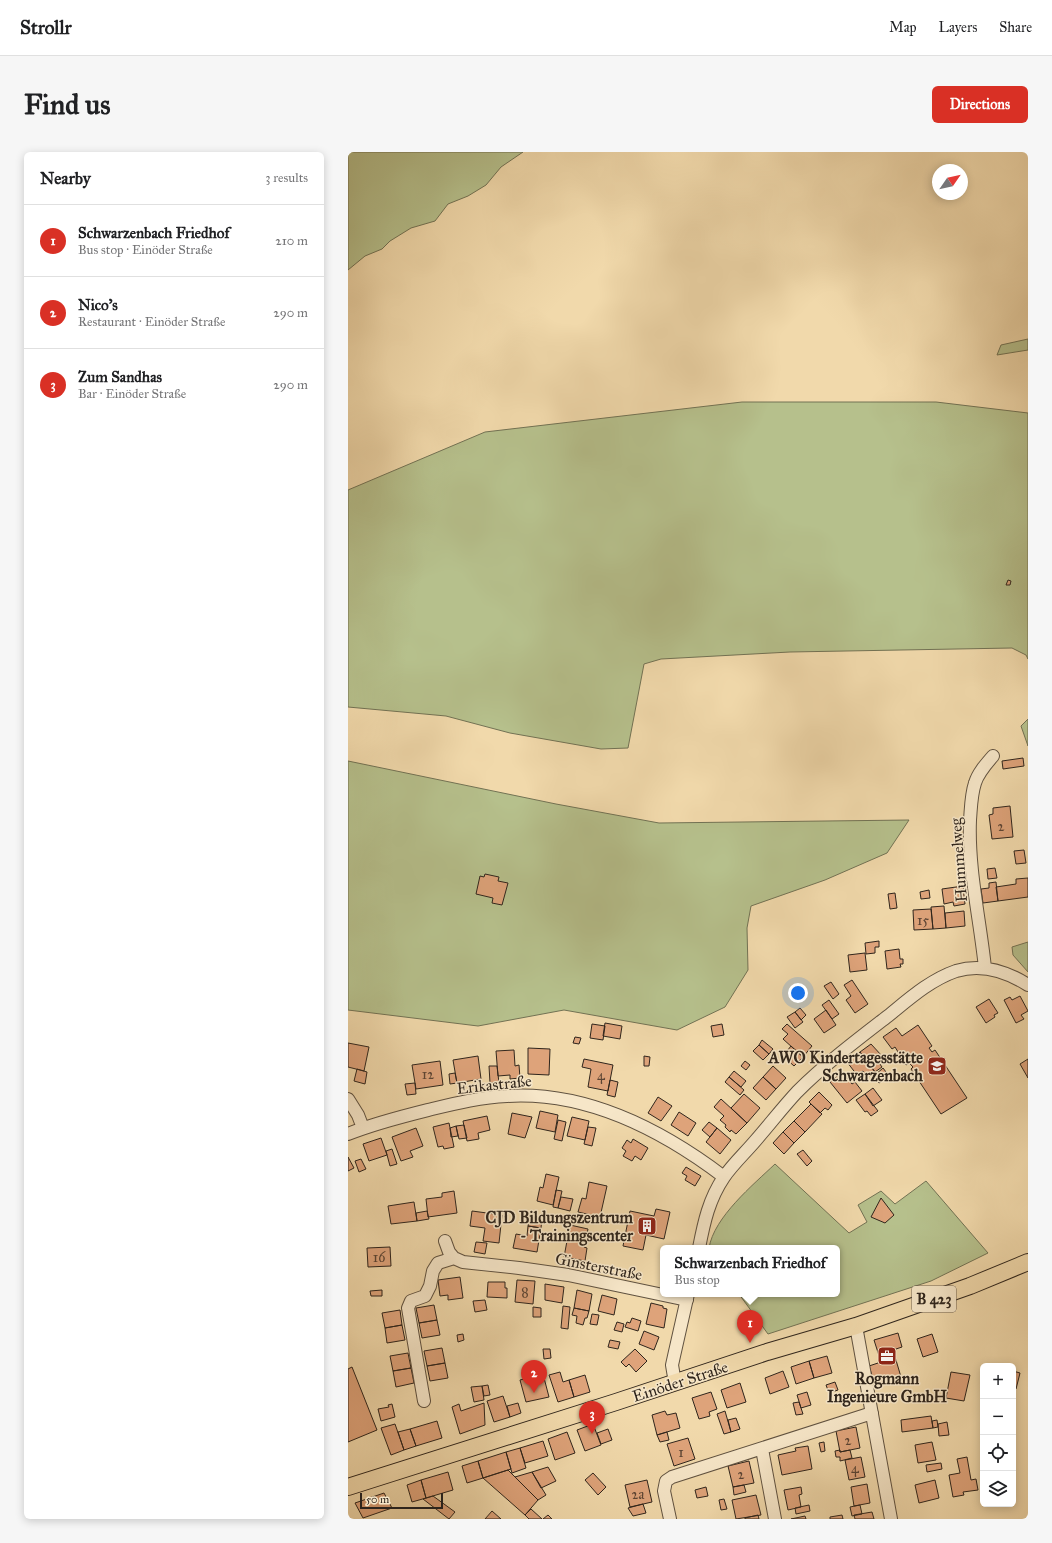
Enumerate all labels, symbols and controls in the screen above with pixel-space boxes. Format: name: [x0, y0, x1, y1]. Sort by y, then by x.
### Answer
text: Strollr: [20, 16, 72, 39]
text: Map: [889, 19, 917, 36]
text: Layers: [939, 19, 977, 36]
text: Share: [999, 19, 1032, 36]
button: Directions: [932, 86, 1028, 123]
text: Find us: [24, 87, 110, 122]
north arrow: [932, 164, 968, 200]
text: Nearby: [40, 168, 91, 189]
text: 3 results: [265, 170, 308, 186]
text: Schwarzenbach Friedhof: [78, 224, 230, 242]
text: 1: [50, 233, 56, 249]
text: 210 m: [275, 233, 308, 249]
text: Bus stop · Einöder Straße: [78, 242, 213, 258]
text: Nico's: [78, 296, 118, 314]
text: 2: [50, 305, 56, 321]
text: 290 m: [273, 305, 308, 321]
text: Restaurant · Einöder Straße: [78, 314, 225, 330]
text: Zum Sandhas: [78, 368, 162, 386]
text: 3: [50, 377, 56, 393]
text: 290 m: [273, 377, 308, 393]
text: Bar · Einöder Straße: [78, 386, 186, 402]
street label: Hummelweg: [946, 817, 972, 903]
house number: 2: [998, 818, 1005, 835]
house number: 15: [917, 912, 929, 929]
your location: [788, 983, 808, 1003]
place label: AWO Kindertagesstätte Schwarzenbach: [768, 1048, 923, 1085]
school or university icon: AWO Kindertagesstätte Schwarzenbach: [926, 1055, 948, 1077]
house number: 12: [422, 1066, 434, 1083]
house number: 4: [597, 1067, 606, 1084]
street label: Erikastraße: [456, 1071, 533, 1098]
place label: CJD Bildungszentrum - Trainingscenter: [485, 1208, 634, 1246]
building icon: CJD Bildungszentrum - Trainingscenter: [636, 1215, 658, 1237]
popup: [660, 1245, 840, 1297]
house number: 16: [373, 1249, 386, 1266]
street label: Ginsterstraße: [554, 1249, 644, 1284]
text: Schwarzenbach Friedhof: [674, 1254, 826, 1272]
text: Bus stop: [674, 1272, 720, 1288]
house number: 8: [521, 1284, 529, 1301]
road number: B 423: [912, 1286, 956, 1312]
pin: 1: [737, 1310, 763, 1343]
office icon: Rogmann Ingenieure GmbH: [876, 1345, 898, 1367]
street label: Einöder Straße: [630, 1357, 731, 1406]
pin: 2: [521, 1360, 547, 1393]
map controls: [980, 1363, 1016, 1507]
button: +: [980, 1363, 1016, 1399]
place label: Rogmann Ingenieure GmbH: [827, 1369, 947, 1407]
button: −: [980, 1399, 1016, 1435]
pin: 3: [579, 1401, 605, 1434]
house number: 2: [845, 1432, 852, 1449]
button: locate: [980, 1435, 1016, 1471]
house number: 1: [678, 1444, 684, 1461]
house number: 4: [851, 1460, 860, 1477]
house number: 2: [738, 1466, 745, 1483]
button: layers: [980, 1471, 1016, 1507]
house number: 2a: [632, 1486, 644, 1503]
scale bar: [360, 1491, 443, 1510]
text: 50 m: [366, 1493, 389, 1506]

